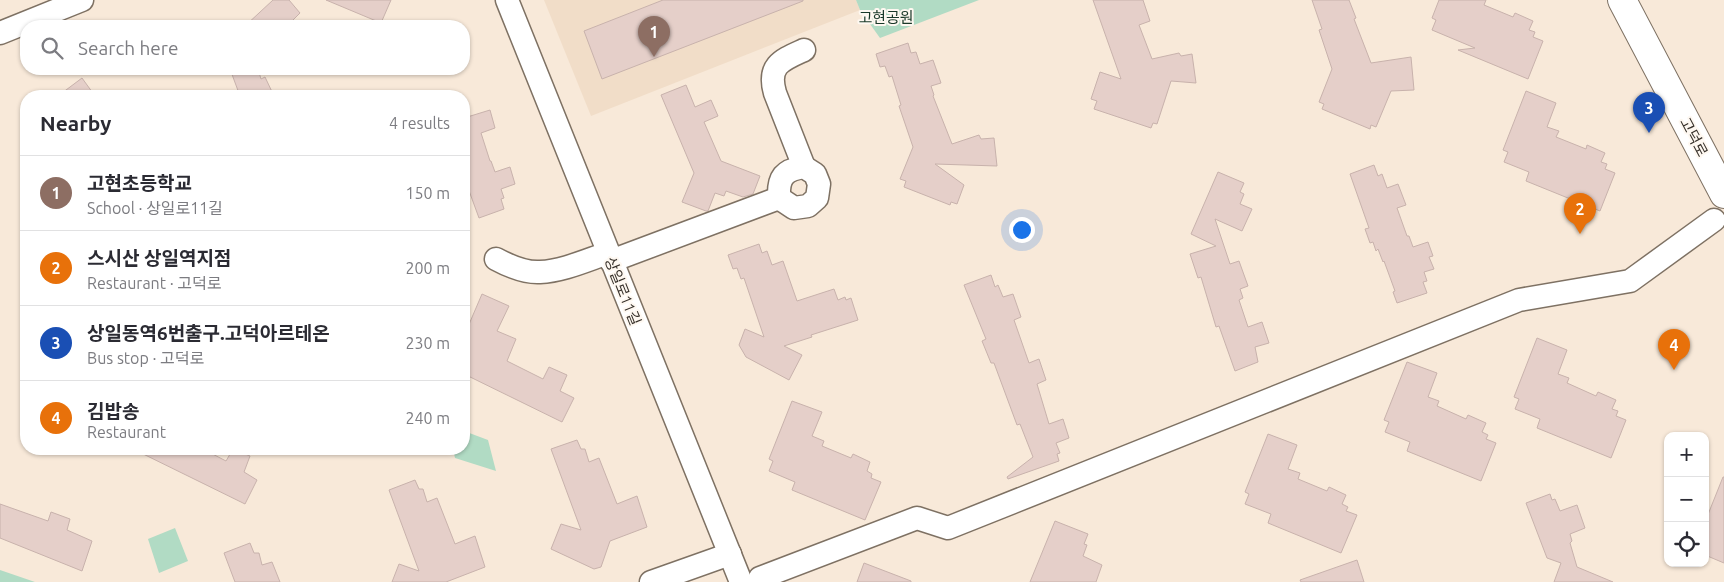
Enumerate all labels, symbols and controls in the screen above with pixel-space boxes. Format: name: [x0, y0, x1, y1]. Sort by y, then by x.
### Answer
park label: 고현공원: [858, 9, 914, 26]
pin: 1: [638, 16, 670, 57]
search box: [20, 20, 470, 75]
icon: search: [38, 34, 66, 62]
text: Search here: [78, 37, 178, 59]
pin: 3: [1633, 92, 1665, 133]
text: Nearby: [40, 111, 111, 135]
text: 4 results: [389, 114, 450, 132]
street label: 고덕로: [1677, 115, 1711, 159]
text: 고현초등학교: [87, 172, 192, 194]
text: 1: [51, 184, 61, 202]
text: 150 m: [405, 184, 450, 202]
pin: 2: [1564, 193, 1596, 234]
text: School · 상일로11길: [87, 199, 223, 217]
your location: [1009, 217, 1035, 243]
text: 스시산 상일역지점: [87, 247, 231, 269]
street label: 상일로11길: [602, 254, 644, 328]
text: 2: [51, 259, 61, 277]
text: 200 m: [405, 259, 450, 277]
text: Restaurant · 고덕로: [87, 274, 221, 292]
text: 상일동역6번출구.고덕아르테온: [87, 322, 330, 344]
pin: 4: [1658, 329, 1690, 370]
text: 3: [51, 334, 61, 352]
text: 230 m: [405, 334, 450, 352]
text: Bus stop · 고덕로: [87, 349, 204, 367]
text: 김밥송: [87, 400, 139, 422]
text: 4: [51, 409, 61, 427]
text: 240 m: [405, 409, 450, 427]
text: Restaurant: [87, 423, 166, 441]
map controls: [1664, 432, 1709, 567]
button: +: [1664, 432, 1709, 477]
button: −: [1664, 477, 1709, 522]
button: locate: [1664, 522, 1709, 567]

